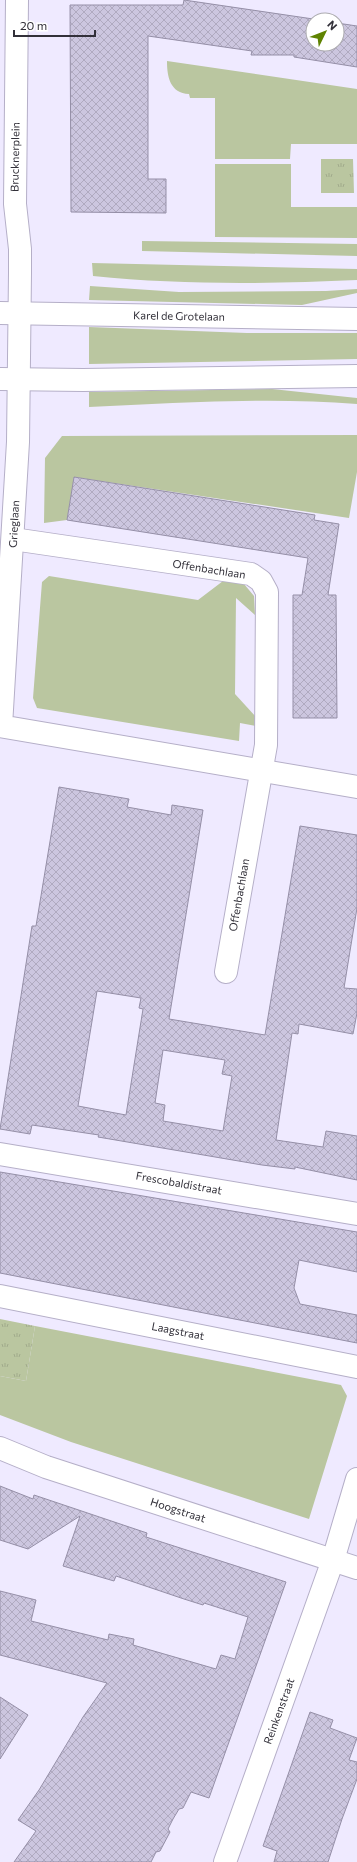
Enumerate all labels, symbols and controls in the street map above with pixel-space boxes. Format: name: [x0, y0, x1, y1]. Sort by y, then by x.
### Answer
scale bar: [14, 12, 95, 38]
north arrow: [305, 12, 345, 52]
text: N: [325, 17, 340, 32]
text: 20 m: [20, 18, 47, 32]
street label: Brucknerplein: [7, 122, 22, 192]
street label: Karel de Grotelaan: [133, 308, 225, 323]
street label: Grieglaan: [6, 500, 21, 548]
street label: Offenbachlaan: [172, 556, 247, 581]
street label: Offenbachlaan: [226, 857, 251, 932]
street label: Frescobaldistraat: [135, 1169, 224, 1197]
street label: Laagstraat: [151, 1319, 206, 1342]
street label: Hoogstraat: [149, 1495, 208, 1525]
street label: Reinkenstraat: [261, 1675, 297, 1746]

